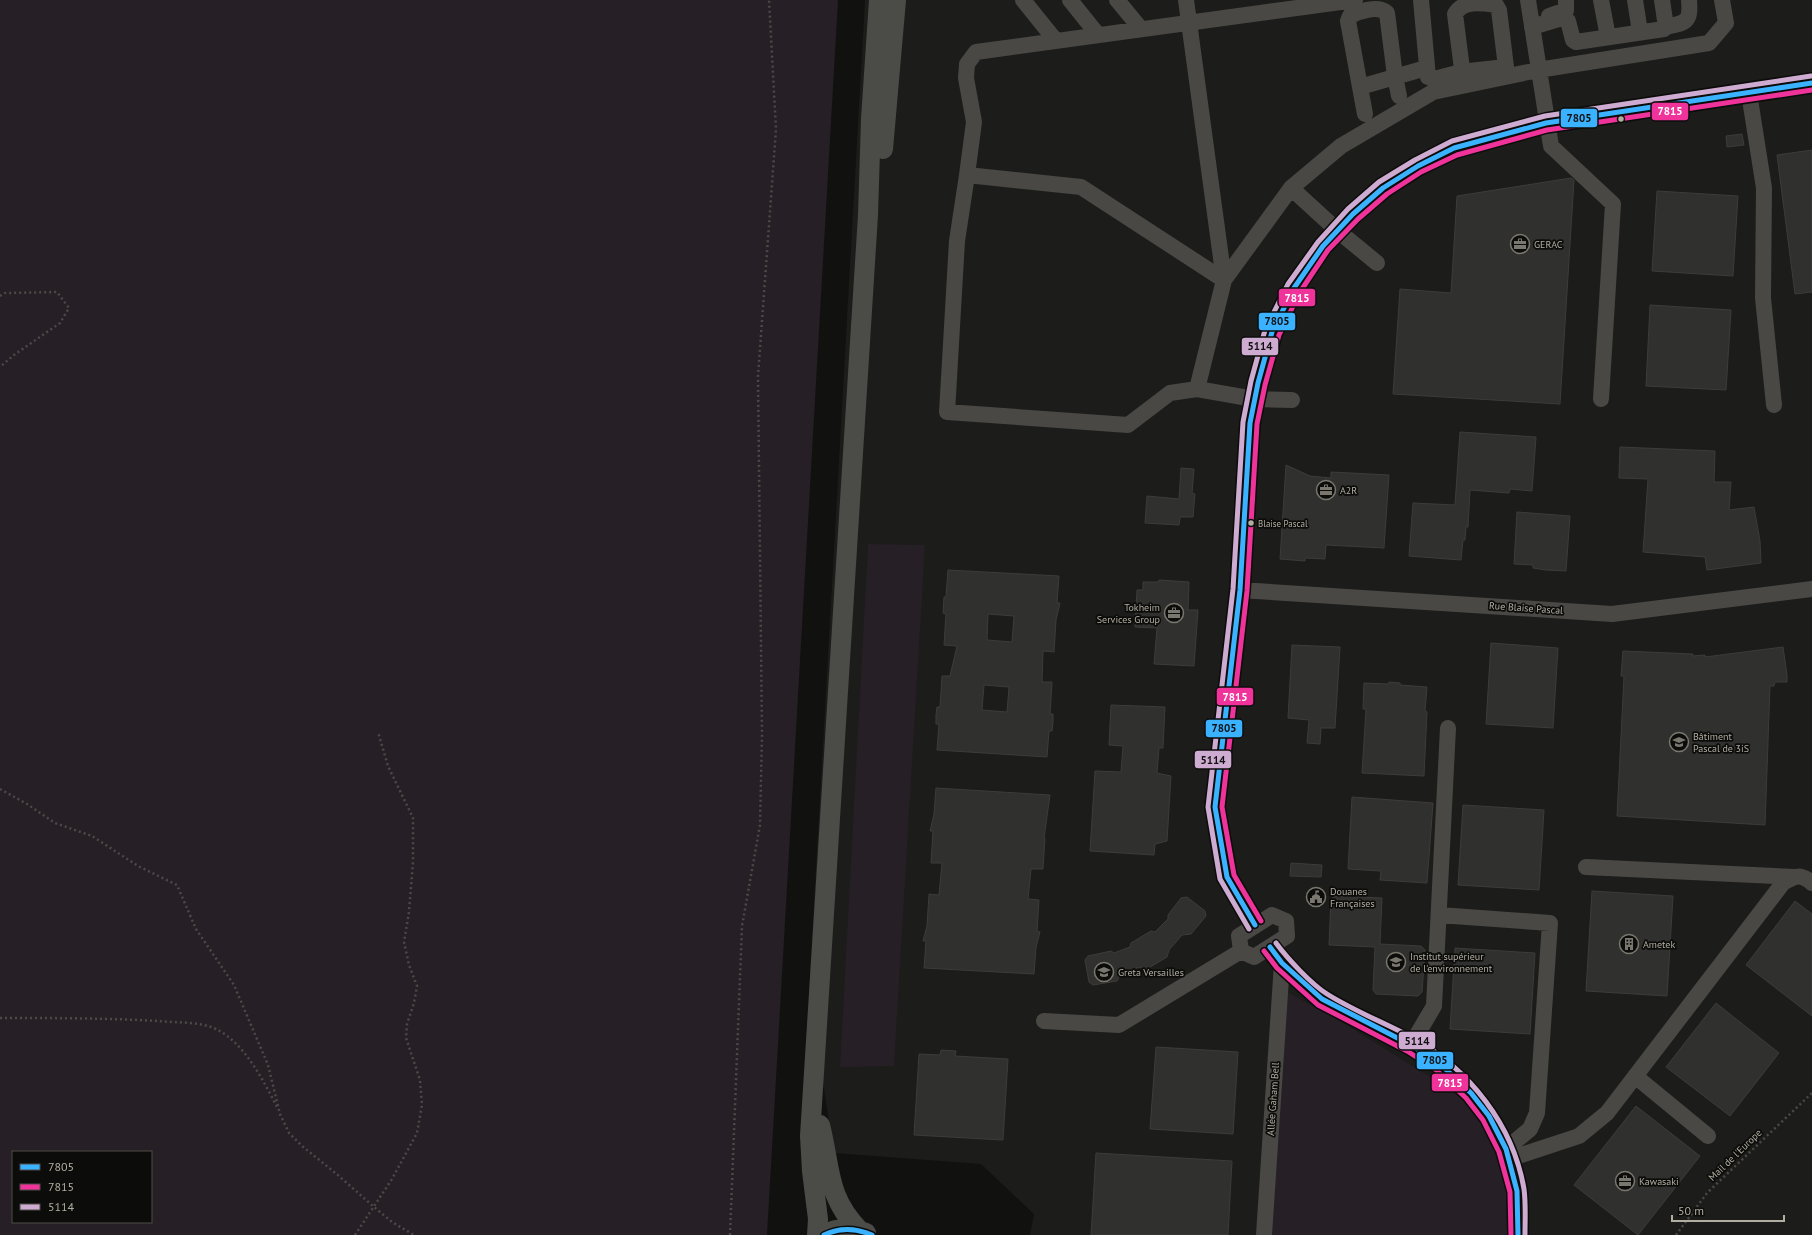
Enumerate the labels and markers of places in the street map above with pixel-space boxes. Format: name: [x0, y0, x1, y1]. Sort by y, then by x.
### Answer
unlabelled marker: [1616, 114, 1626, 124]
office icon: GERAC: [1509, 233, 1531, 255]
place label: GERAC: [1534, 238, 1563, 251]
office icon: A2R: [1315, 479, 1337, 501]
place label: A2R: [1340, 484, 1357, 497]
marker: Blaise Pascal: [1246, 518, 1256, 528]
place label: Blaise Pascal: [1258, 518, 1308, 529]
place label: Tokheim Services Group: [1097, 601, 1160, 626]
office icon: Tokheim Services Group: [1163, 602, 1185, 624]
place label: Bâtiment Pascal de 3iS: [1693, 730, 1749, 755]
school or university icon: Bâtiment Pascal de 3iS: [1668, 731, 1690, 753]
place label: Douanes Françaises: [1330, 885, 1375, 910]
public building icon: Douanes Françaises: [1305, 886, 1327, 908]
building icon: Ametek: [1618, 933, 1640, 955]
place label: Ametek: [1643, 938, 1675, 951]
place label: Institut supérieur de l'environnement: [1410, 950, 1493, 975]
school or university icon: Institut supérieur de l'environnement: [1385, 951, 1407, 973]
school or university icon: Greta Versailles: [1093, 961, 1115, 983]
place label: Greta Versailles: [1118, 966, 1184, 979]
office icon: Kawasaki: [1614, 1170, 1636, 1192]
place label: Kawasaki: [1639, 1175, 1679, 1188]

